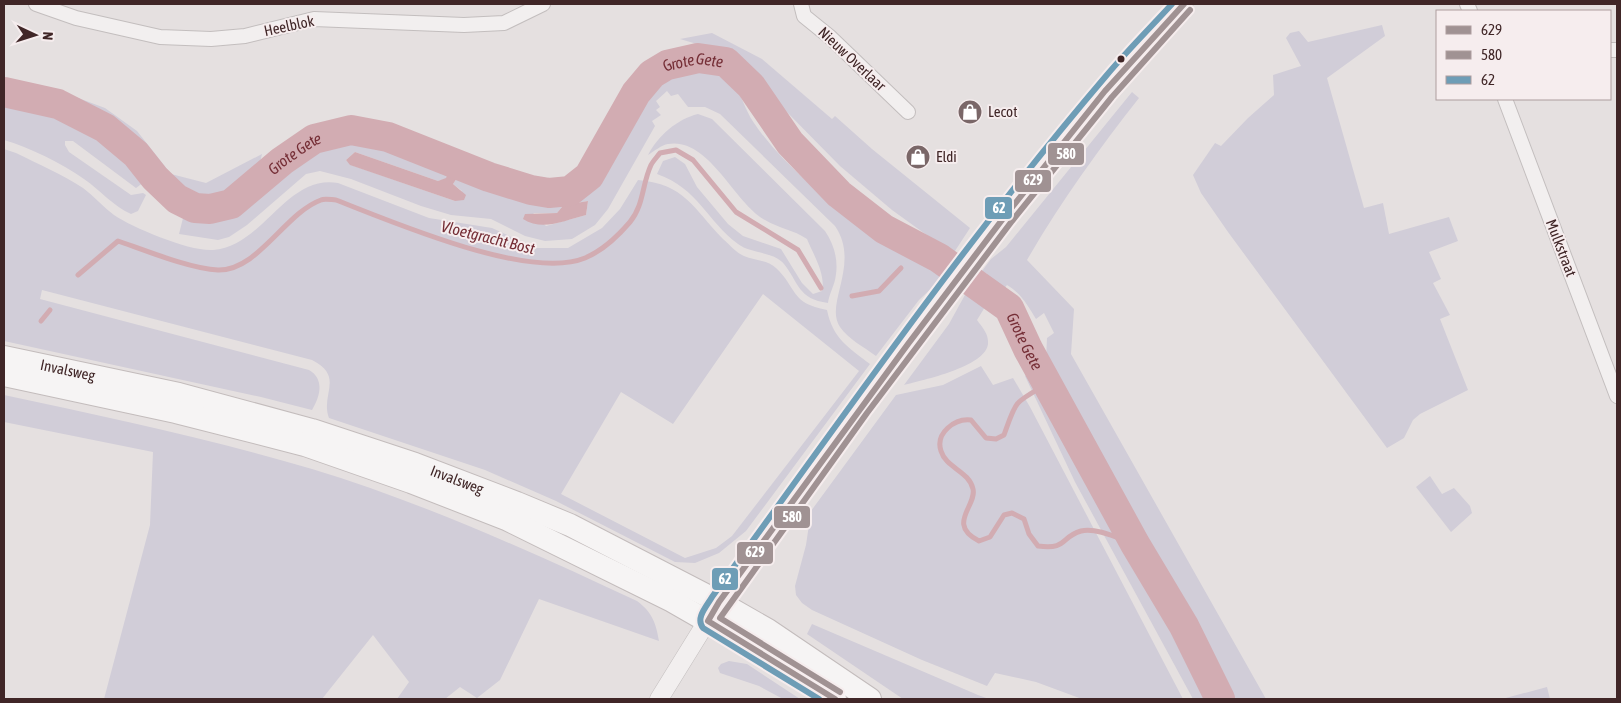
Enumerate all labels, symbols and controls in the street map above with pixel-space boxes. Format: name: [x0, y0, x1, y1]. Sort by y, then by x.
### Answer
north arrow: [10, 10, 60, 60]
legend: [1436, 10, 1611, 100]
street label: Heelblok: [262, 12, 316, 39]
text: 629: [1481, 21, 1502, 38]
street label: Nieuw Overlaar: [815, 23, 890, 94]
text: N: [40, 31, 56, 41]
text: 580: [1481, 46, 1502, 63]
water label: Grote Gete: [659, 49, 725, 75]
unlabelled marker: [1116, 54, 1126, 64]
text: 62: [1481, 71, 1495, 88]
shop icon: Lecot: [957, 99, 983, 125]
place label: Lecot: [988, 103, 1017, 120]
water label: Grote Gete: [264, 129, 323, 178]
line badge: 580: [1047, 142, 1085, 166]
shop icon: Eldi: [905, 144, 931, 170]
text: 580: [1056, 146, 1076, 162]
place label: Eldi: [936, 148, 957, 165]
line badge: 629: [1014, 169, 1052, 193]
text: 629: [1023, 172, 1043, 188]
line badge: 62: [984, 196, 1013, 220]
text: 62: [992, 200, 1006, 216]
water label: Vloetgracht Bost: [439, 217, 537, 258]
street label: Mulkstraat: [1543, 217, 1580, 279]
water label: Grote Gete: [1003, 310, 1047, 373]
street label: Invalsweg: [39, 356, 97, 384]
street label: Invalsweg: [428, 462, 487, 498]
line badge: 580: [773, 505, 811, 529]
text: 580: [782, 509, 802, 525]
line badge: 629: [736, 541, 774, 565]
text: 629: [745, 544, 765, 560]
line badge: 62: [711, 567, 739, 591]
text: 62: [718, 571, 732, 587]

